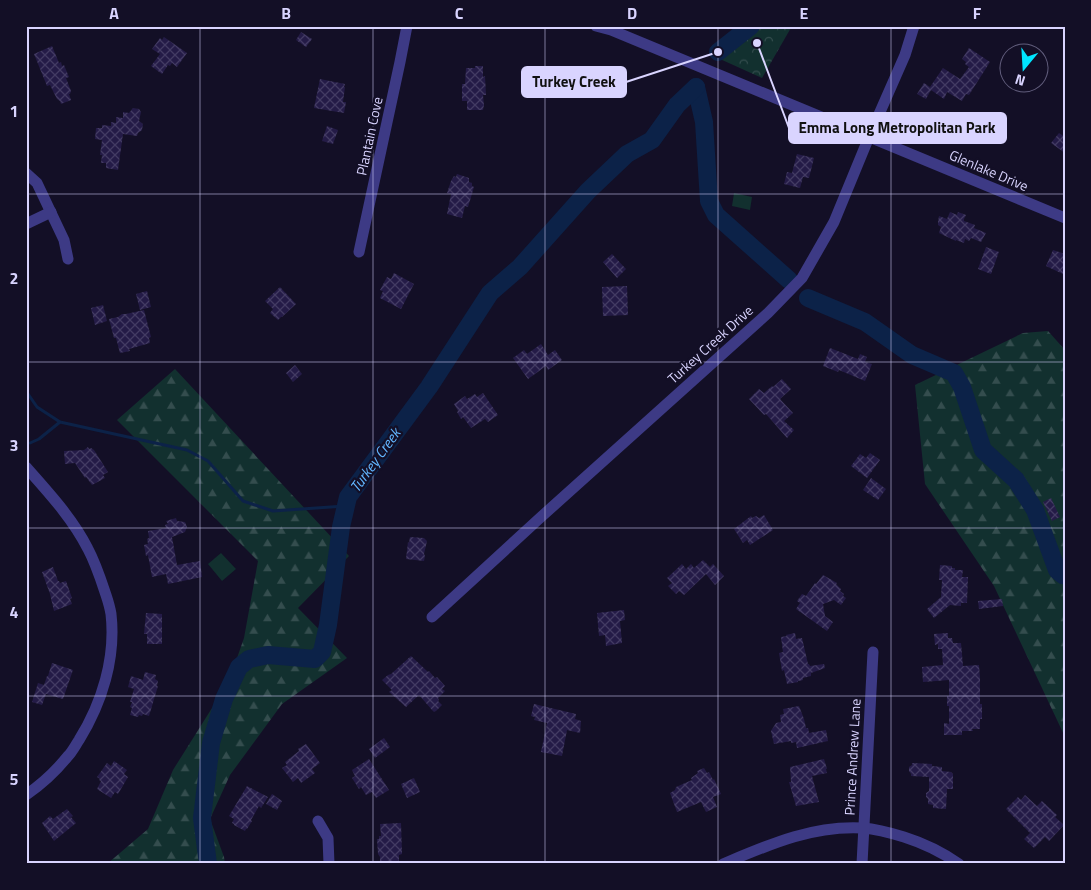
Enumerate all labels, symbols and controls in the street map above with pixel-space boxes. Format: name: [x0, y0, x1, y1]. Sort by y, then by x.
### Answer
text: A: [109, 1, 119, 25]
text: B: [281, 1, 291, 25]
text: C: [455, 1, 464, 25]
text: D: [627, 1, 637, 25]
text: E: [800, 1, 809, 25]
text: F: [973, 1, 982, 25]
north arrow: [998, 42, 1048, 92]
callout: Turkey Creek: [522, 67, 626, 97]
text: N: [1012, 69, 1028, 92]
text: Turkey Creek: [532, 70, 616, 93]
street label: Plantain Cove: [350, 95, 388, 177]
text: 1: [10, 99, 18, 123]
callout: Emma Long Metropolitan Park: [789, 113, 1006, 143]
text: Emma Long Metropolitan Park: [798, 116, 996, 139]
street label: Glenlake Drive: [946, 144, 1032, 196]
text: 2: [10, 266, 18, 290]
street label: Turkey Creek Drive: [663, 300, 757, 388]
water label: Turkey Creek: [344, 421, 407, 497]
text: 3: [10, 433, 18, 457]
text: 4: [10, 600, 19, 624]
street label: Prince Andrew Lane: [838, 698, 866, 816]
text: 5: [10, 767, 19, 791]

